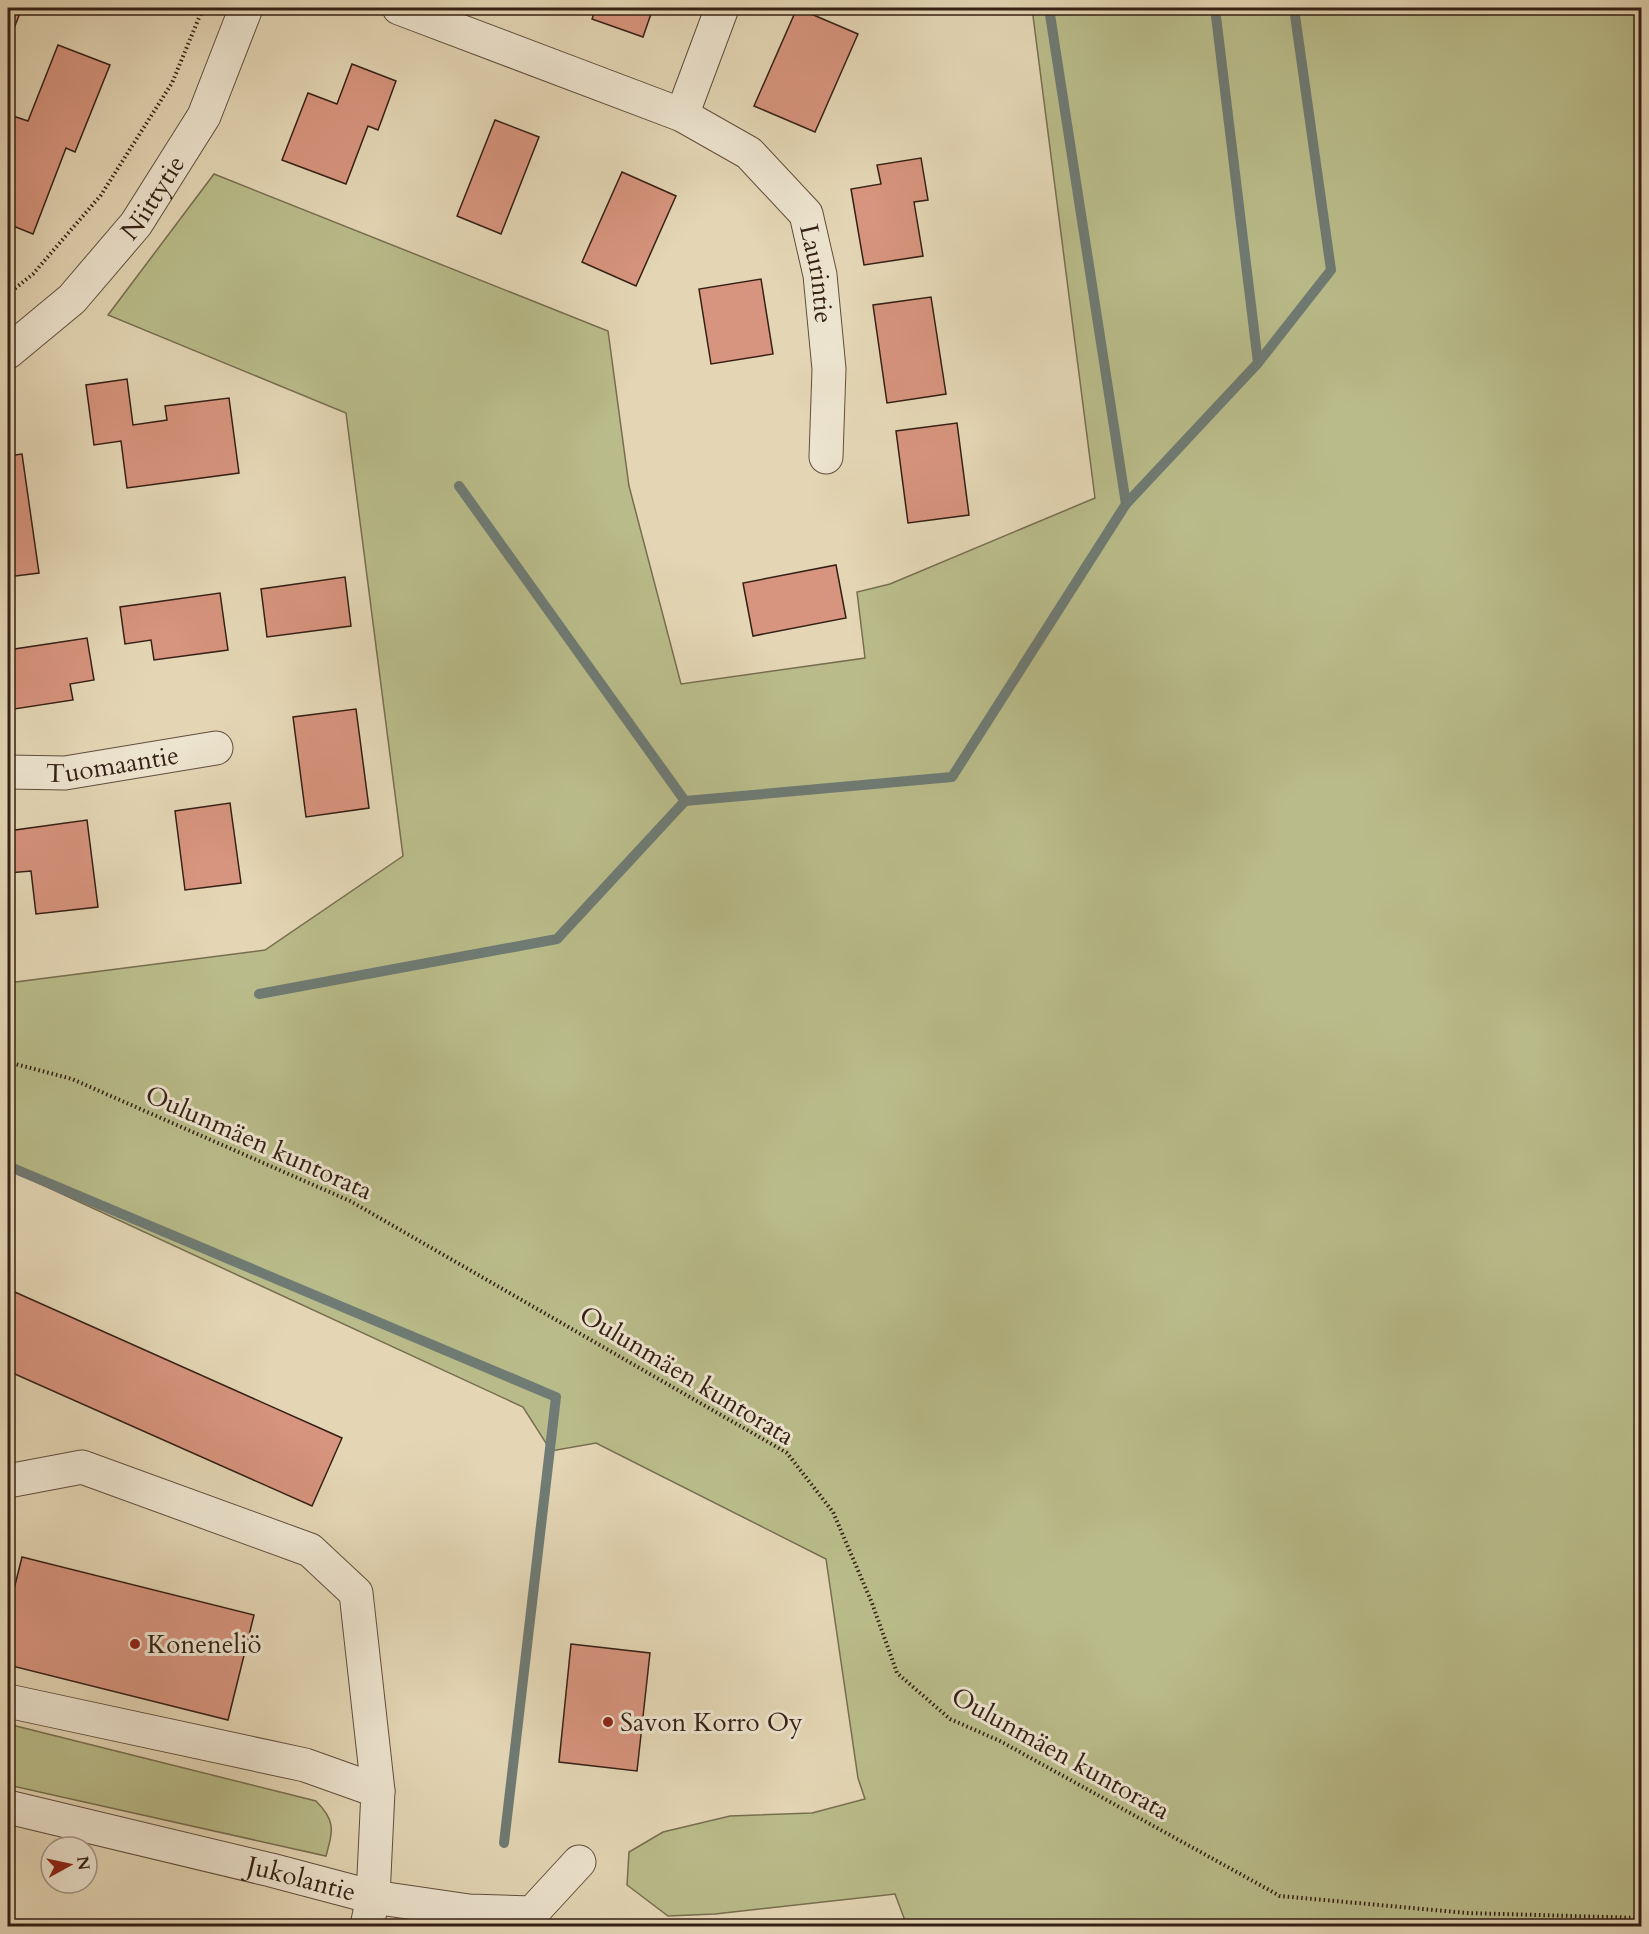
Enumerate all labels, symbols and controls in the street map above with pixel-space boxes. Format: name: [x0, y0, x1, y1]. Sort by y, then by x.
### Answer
street label: Niittytie: [113, 149, 193, 248]
street label: Laurintie: [791, 221, 842, 325]
street label: Tuomaantie: [46, 737, 181, 791]
street label: Oulunmäen kuntorata: [140, 1077, 378, 1208]
street label: Oulunmäen kuntorata: [573, 1297, 801, 1453]
place label: Koneneliö: [147, 1627, 262, 1662]
marker: Koneneliö: [128, 1637, 142, 1651]
street label: Oulunmäen kuntorata: [945, 1679, 1176, 1828]
place label: Savon Korro Oy: [620, 1705, 803, 1740]
marker: Savon Korro Oy: [601, 1715, 615, 1729]
north arrow: [39, 1835, 99, 1895]
street label: Jukolantie: [240, 1847, 360, 1910]
text: N: [71, 1855, 95, 1872]

